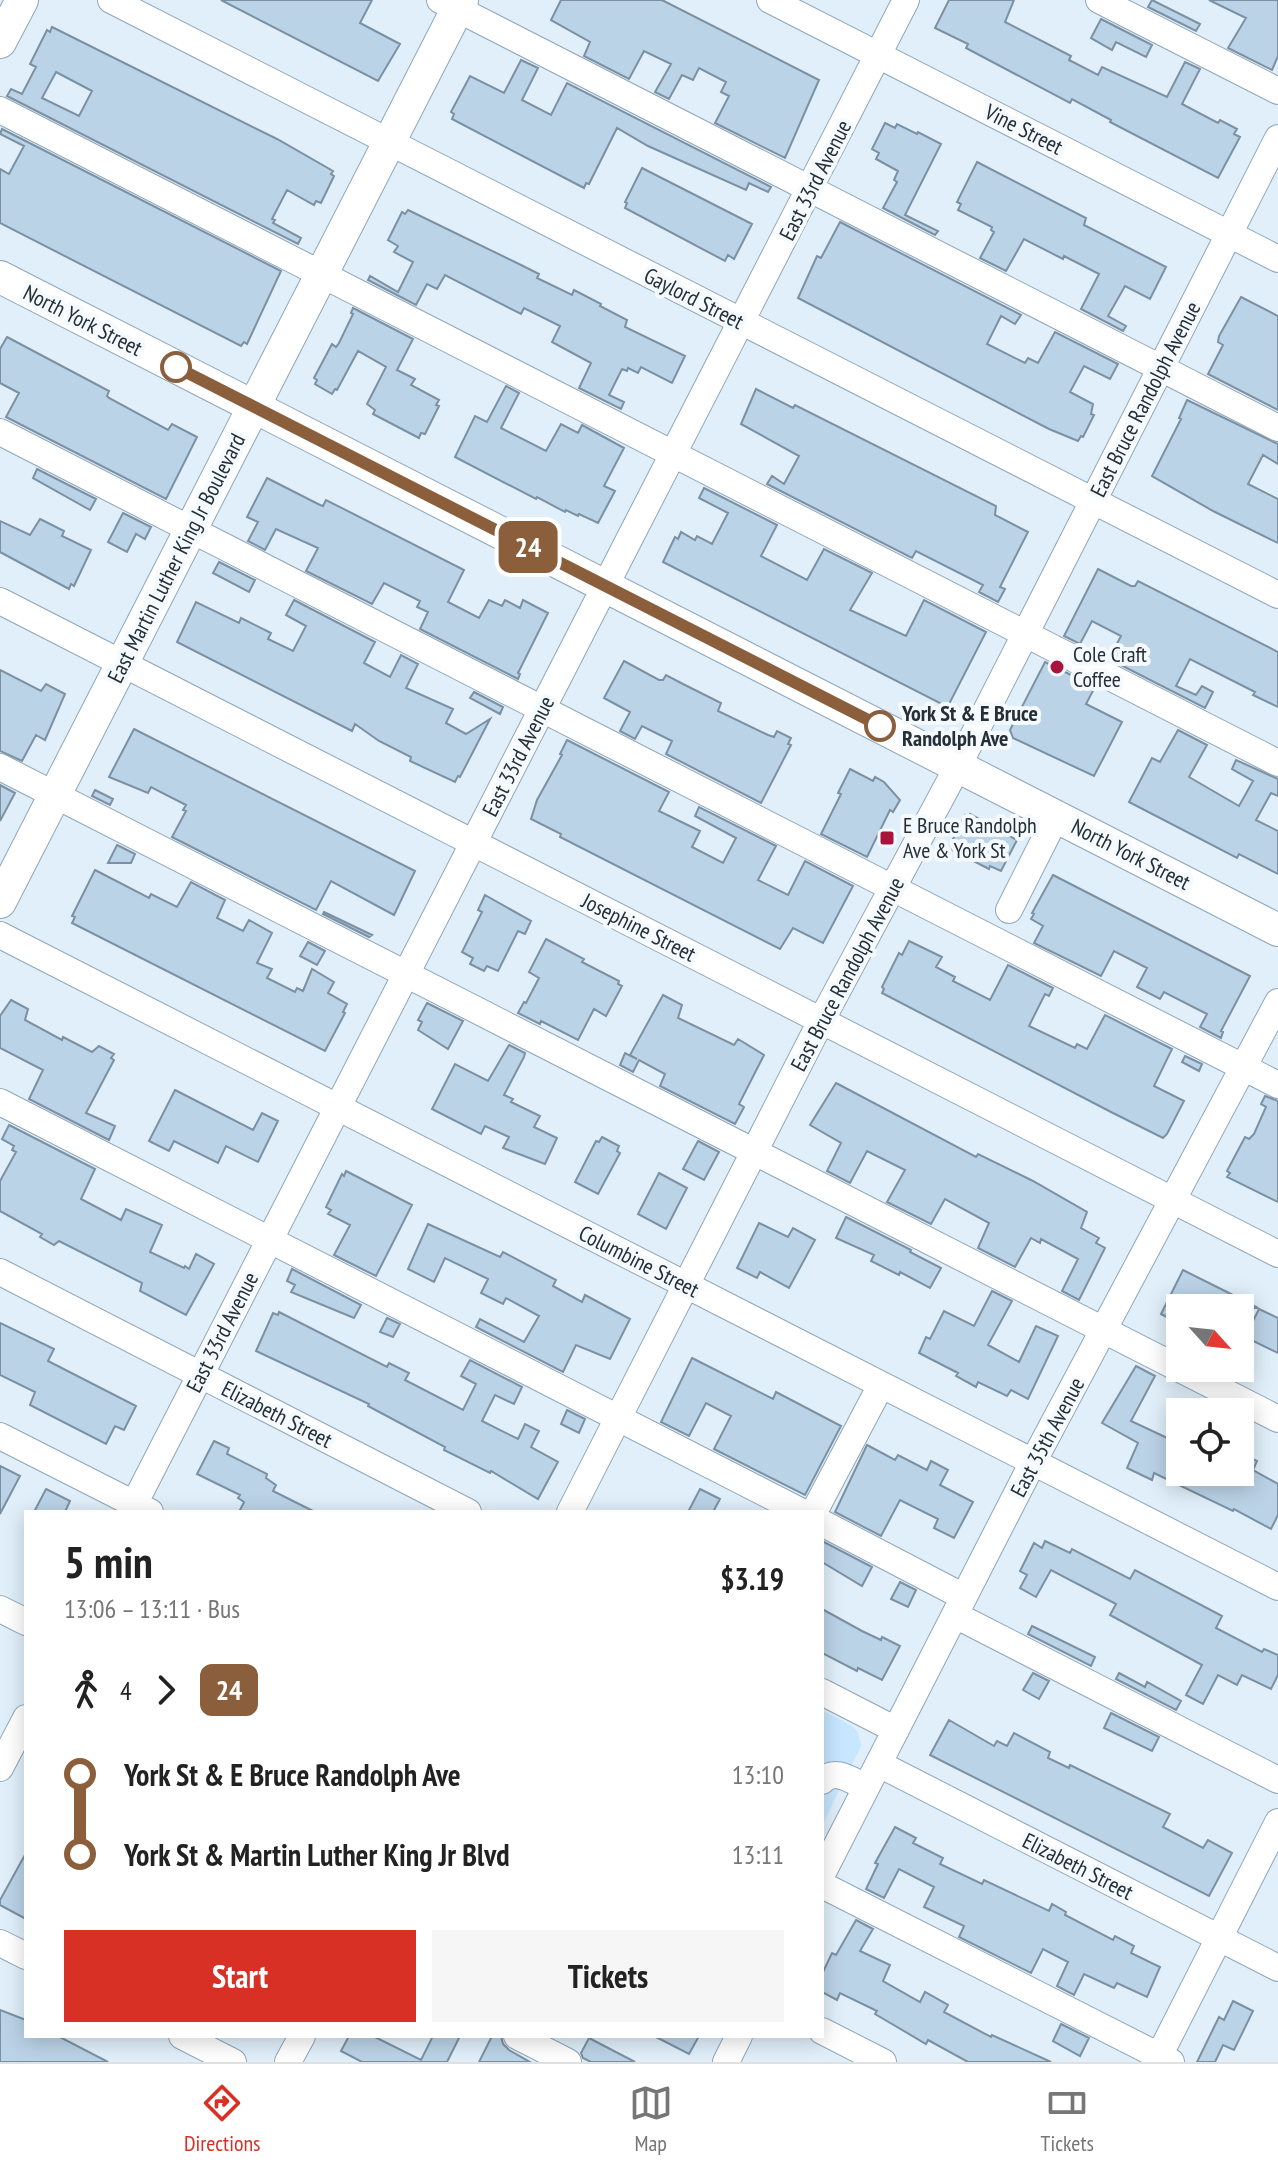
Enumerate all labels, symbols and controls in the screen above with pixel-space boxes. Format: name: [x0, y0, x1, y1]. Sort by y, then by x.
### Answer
street label: Vine Street: [979, 97, 1068, 161]
street label: East 33rd Avenue: [773, 115, 857, 245]
street label: Gaylord Street: [639, 261, 749, 335]
street label: North York Street: [19, 278, 147, 362]
street label: East Bruce Randolph Avenue: [1084, 297, 1206, 501]
unlabelled marker: [161, 352, 191, 382]
street label: East Martin Luther King Jr Boulevard: [101, 429, 251, 687]
line badge: 24: [492, 521, 564, 573]
text: 24: [515, 528, 541, 565]
place label: Cole Craft Coffee: [1073, 640, 1147, 693]
marker: Cole Craft Coffee: [1048, 658, 1066, 676]
street label: East 33rd Avenue: [476, 691, 560, 821]
place label: York St & E Bruce Randolph Ave: [901, 699, 1038, 752]
marker: York St & E Bruce Randolph Ave: [865, 711, 895, 741]
place label: E Bruce Randolph Ave & York St: [903, 811, 1037, 864]
street label: North York Street: [1067, 812, 1195, 896]
marker: E Bruce Randolph Ave & York St: [878, 829, 896, 847]
street label: East Bruce Randolph Avenue: [784, 872, 910, 1076]
street label: Josephine Street: [576, 886, 701, 968]
street label: Columbine Street: [574, 1219, 704, 1303]
street label: East 33rd Avenue: [180, 1267, 264, 1397]
north arrow: [1166, 1294, 1254, 1382]
map controls: [1166, 1294, 1254, 1486]
street label: East 35th Avenue: [1004, 1372, 1090, 1502]
street label: Elizabeth Street: [217, 1374, 337, 1454]
button: locate: [1166, 1398, 1254, 1486]
text: 5 min: [64, 1533, 153, 1590]
text: $3.19: [720, 1559, 784, 1598]
text: 13:06 – 13:11 · Bus: [64, 1592, 240, 1625]
icon: walk: [64, 1668, 108, 1712]
icon: forward: [144, 1668, 188, 1712]
text: 24: [216, 1671, 242, 1708]
text: 4: [120, 1674, 132, 1707]
text: York St & E Bruce Randolph Ave: [124, 1755, 461, 1794]
text: 13:10: [732, 1758, 784, 1791]
street label: Elizabeth Street: [1018, 1826, 1138, 1906]
text: York St & Martin Luther King Jr Blvd: [124, 1835, 510, 1874]
text: 13:11: [732, 1838, 784, 1871]
button: Start: [64, 1930, 416, 2022]
button: Tickets: [432, 1930, 784, 2022]
tab: Directions: [184, 2081, 261, 2157]
tab: Map: [629, 2081, 673, 2157]
tab: Tickets: [1041, 2081, 1094, 2157]

